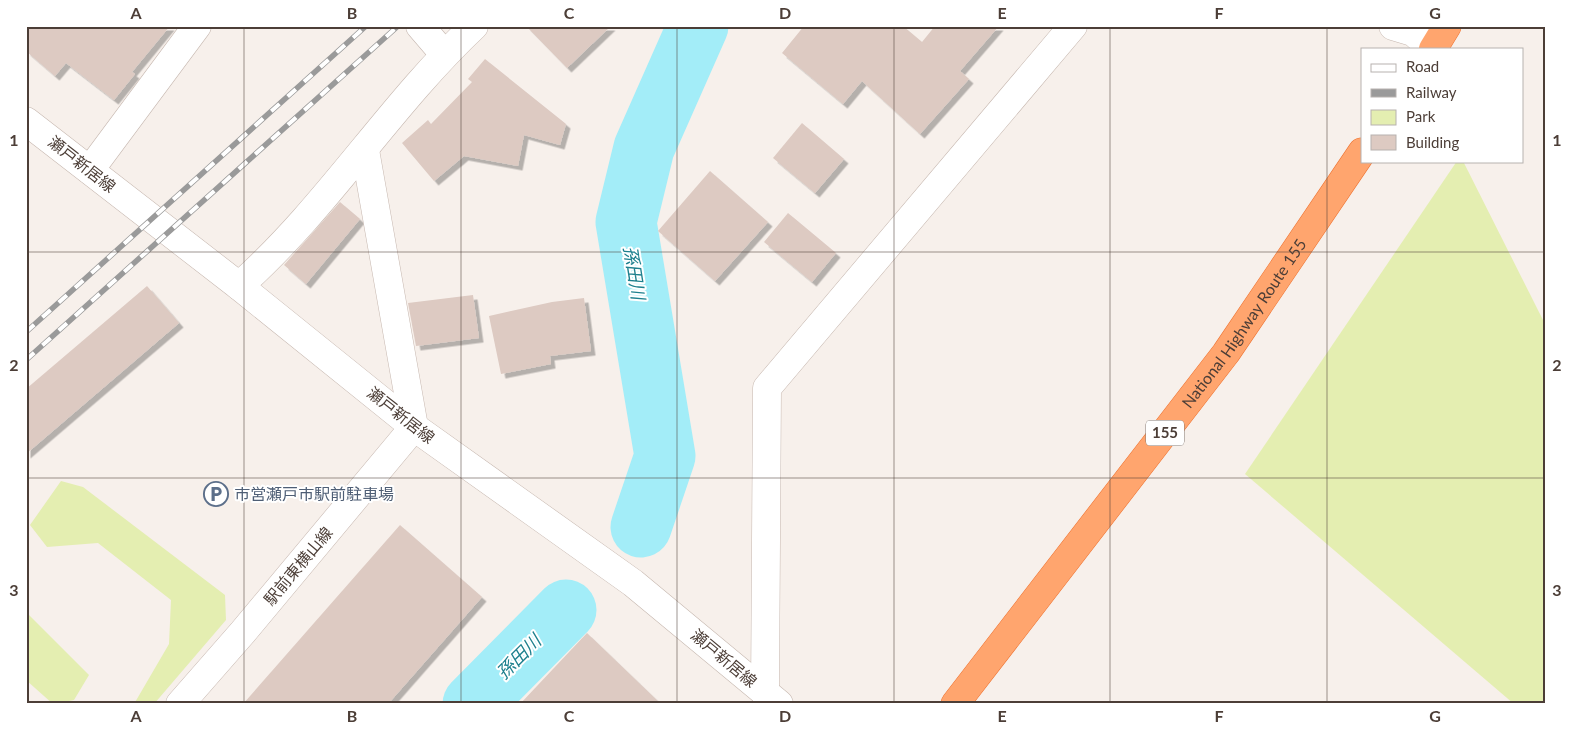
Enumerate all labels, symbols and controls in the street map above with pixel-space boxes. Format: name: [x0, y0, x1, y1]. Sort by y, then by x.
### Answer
text: A: [129, 3, 142, 22]
text: B: [347, 3, 357, 22]
text: C: [564, 3, 575, 22]
text: D: [779, 3, 791, 22]
text: E: [997, 3, 1007, 22]
text: F: [1214, 3, 1224, 22]
text: G: [1429, 3, 1441, 22]
legend: [1361, 48, 1524, 162]
text: Road: [1406, 57, 1439, 75]
text: Railway: [1406, 83, 1457, 101]
text: Park: [1406, 107, 1436, 125]
text: 1: [9, 130, 19, 149]
text: 1: [1552, 130, 1562, 149]
street label: 瀬戸新居線: [45, 131, 120, 196]
text: Building: [1406, 133, 1459, 151]
street label: National Highway Route 155: [1177, 235, 1310, 411]
water label: 孫田川: [620, 244, 650, 303]
text: 2: [9, 355, 19, 374]
text: 2: [1552, 355, 1562, 374]
street label: 瀬戸新居線: [364, 382, 439, 447]
road number: 155: [1146, 420, 1184, 446]
parking icon: 市営瀬戸市駅前駐車場: [203, 481, 229, 507]
place label: 市営瀬戸市駅前駐車場: [234, 484, 394, 503]
street label: 駅前東横山線: [259, 523, 336, 609]
text: 3: [9, 580, 19, 599]
text: 3: [1552, 580, 1562, 599]
street label: 瀬戸新居線: [688, 625, 761, 691]
water label: 孫田川: [491, 628, 547, 683]
text: A: [129, 706, 142, 725]
text: B: [347, 706, 357, 725]
text: C: [564, 706, 575, 725]
text: D: [779, 706, 791, 725]
text: E: [997, 706, 1007, 725]
text: F: [1214, 706, 1224, 725]
text: G: [1429, 706, 1441, 725]

